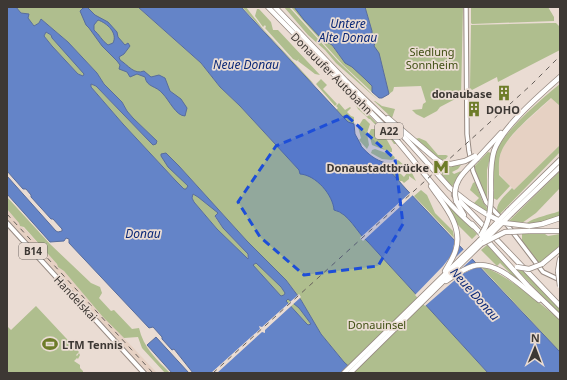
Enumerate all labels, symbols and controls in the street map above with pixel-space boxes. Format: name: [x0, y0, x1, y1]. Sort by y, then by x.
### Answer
water label: Untere Alte Donau: [318, 15, 377, 46]
street label: Donauufer Autobahn: [288, 29, 376, 117]
park label: Siedlung Sonnheim: [406, 44, 458, 72]
water label: Neue Donau: [213, 56, 279, 73]
building icon: donaubase: [495, 84, 513, 102]
place label: donaubase: [432, 86, 492, 101]
building icon: DOHO: [465, 100, 483, 118]
place label: DOHO: [486, 102, 520, 117]
road number: A22: [375, 123, 403, 139]
metro station icon: Donaustadtbrücke: [432, 158, 450, 176]
place label: Donaustadtbrücke: [326, 160, 429, 175]
water label: Donau: [125, 225, 161, 242]
road number: B14: [19, 243, 47, 259]
water label: Neue Donau: [447, 264, 503, 324]
street label: Handelskai: [51, 272, 101, 324]
park label: Donauinsel: [348, 317, 406, 332]
north arrow: [515, 328, 555, 368]
text: N: [531, 330, 540, 345]
sports icon: LTM Tennis: [41, 335, 59, 353]
place label: LTM Tennis: [62, 337, 123, 352]

